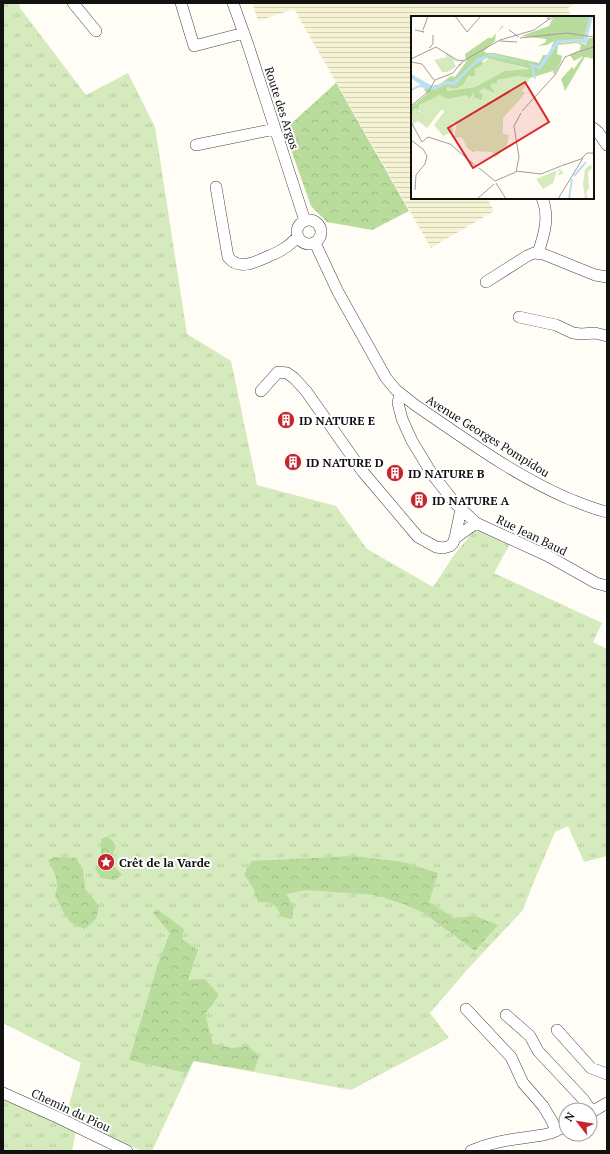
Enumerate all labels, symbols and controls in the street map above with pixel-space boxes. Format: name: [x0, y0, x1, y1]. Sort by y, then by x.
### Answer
inset map: [411, 16, 594, 199]
street label: Route des Argos: [262, 65, 302, 151]
street label: Avenue Georges Pompidou: [424, 392, 553, 480]
building icon: ID NATURE E: [276, 410, 296, 430]
place label: ID NATURE E: [299, 413, 375, 428]
building icon: ID NATURE D: [283, 452, 303, 472]
place label: ID NATURE D: [306, 455, 384, 470]
building icon: ID NATURE B: [385, 463, 405, 483]
place label: ID NATURE B: [408, 466, 485, 481]
building icon: ID NATURE A: [409, 490, 429, 510]
place label: ID NATURE A: [432, 493, 510, 508]
street label: Rue Jean Baud: [494, 511, 570, 559]
place icon: Crêt de la Varde: [96, 852, 116, 872]
place label: Crêt de la Varde: [119, 855, 211, 870]
street label: Chemin du Piou: [29, 1085, 113, 1135]
north arrow: [558, 1102, 598, 1142]
text: N: [561, 1109, 578, 1124]

